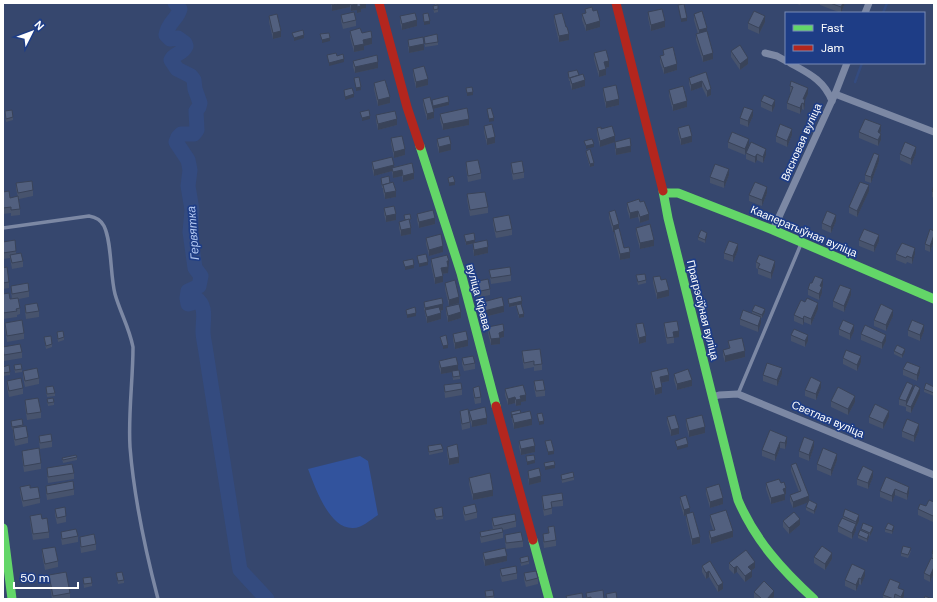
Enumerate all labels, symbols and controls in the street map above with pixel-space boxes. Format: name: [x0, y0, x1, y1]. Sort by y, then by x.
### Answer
north arrow: [12, 12, 52, 52]
legend: [785, 12, 925, 64]
text: N: [32, 18, 47, 33]
text: Fast: [821, 20, 844, 36]
text: Jam: [821, 40, 844, 56]
street label: Вясновая вуліца: [778, 100, 825, 183]
street label: Кааператыўная вуліца: [749, 202, 860, 260]
water label: Гервятка: [183, 205, 203, 261]
street label: Прагрэсіўная вуліца: [684, 259, 722, 362]
street label: вуліца Кірава: [463, 262, 495, 332]
street label: Светлая вуліца: [789, 397, 867, 441]
scale bar: [14, 564, 78, 590]
text: 50 m: [20, 570, 49, 586]

